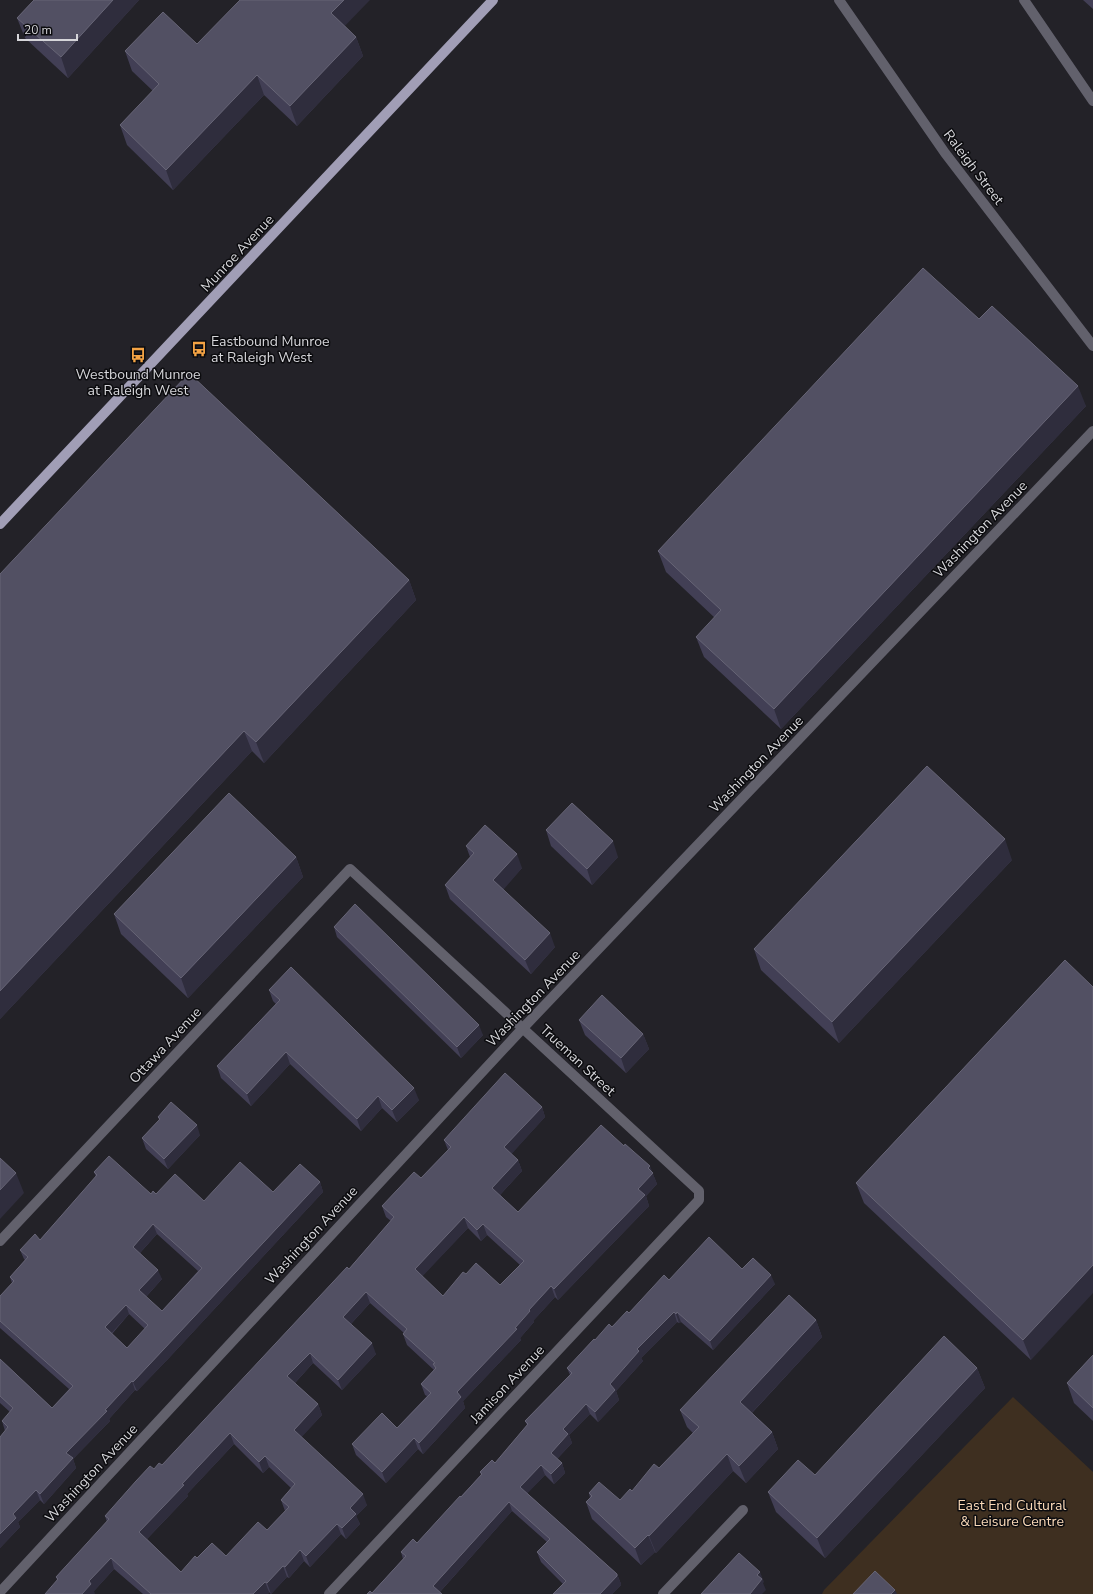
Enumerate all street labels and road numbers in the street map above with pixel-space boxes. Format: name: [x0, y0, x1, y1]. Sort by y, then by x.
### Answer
street label: Raleigh Street: [939, 126, 1008, 209]
street label: Munroe Avenue: [197, 211, 278, 296]
street label: Washington Avenue: [929, 477, 1032, 582]
street label: Washington Avenue: [705, 712, 808, 817]
street label: Washington Avenue: [482, 946, 585, 1051]
street label: Ottawa Avenue: [125, 1003, 206, 1088]
street label: Trueman Street: [536, 1020, 620, 1100]
street label: Washington Avenue: [261, 1182, 362, 1289]
street label: Jamison Avenue: [465, 1341, 549, 1428]
street label: Washington Avenue: [41, 1420, 142, 1527]

